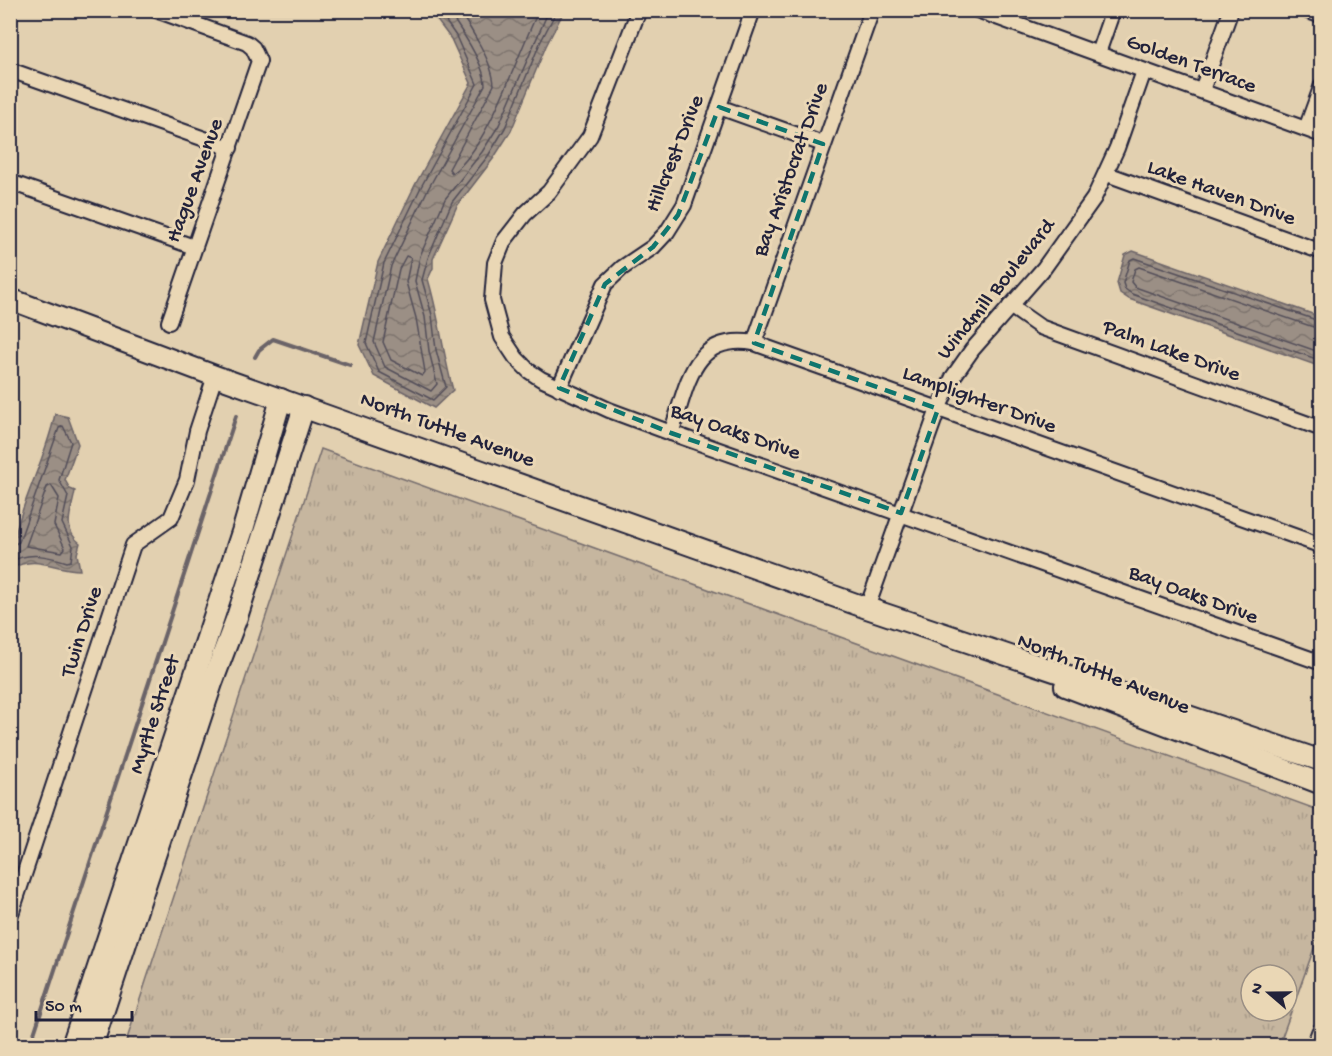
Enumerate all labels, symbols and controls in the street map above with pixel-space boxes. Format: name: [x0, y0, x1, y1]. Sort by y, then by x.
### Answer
street label: Golden Terrace: [1122, 29, 1260, 101]
street label: Bay Aristocrat Drive: [748, 79, 836, 261]
street label: Hillcrest Drive: [641, 91, 711, 216]
street label: Hague Avenue: [161, 115, 231, 247]
street label: Lake Haven Drive: [1143, 155, 1299, 233]
street label: Windmill Boulevard: [932, 213, 1063, 366]
street label: Palm Lake Drive: [1098, 315, 1244, 389]
street label: Lamplighter Drive: [898, 361, 1060, 441]
street label: North Tuttle Avenue: [356, 387, 538, 475]
street label: Bay Oaks Drive: [666, 398, 804, 468]
street label: Bay Oaks Drive: [1124, 560, 1262, 632]
street label: Twin Drive: [56, 583, 110, 683]
street label: North Tuttle Avenue: [1013, 629, 1194, 722]
street label: Myrtle Street: [125, 651, 188, 777]
north arrow: [1239, 963, 1299, 1023]
text: N: [1247, 980, 1269, 997]
scale bar: [36, 984, 132, 1022]
text: 50 m: [45, 997, 82, 1018]

